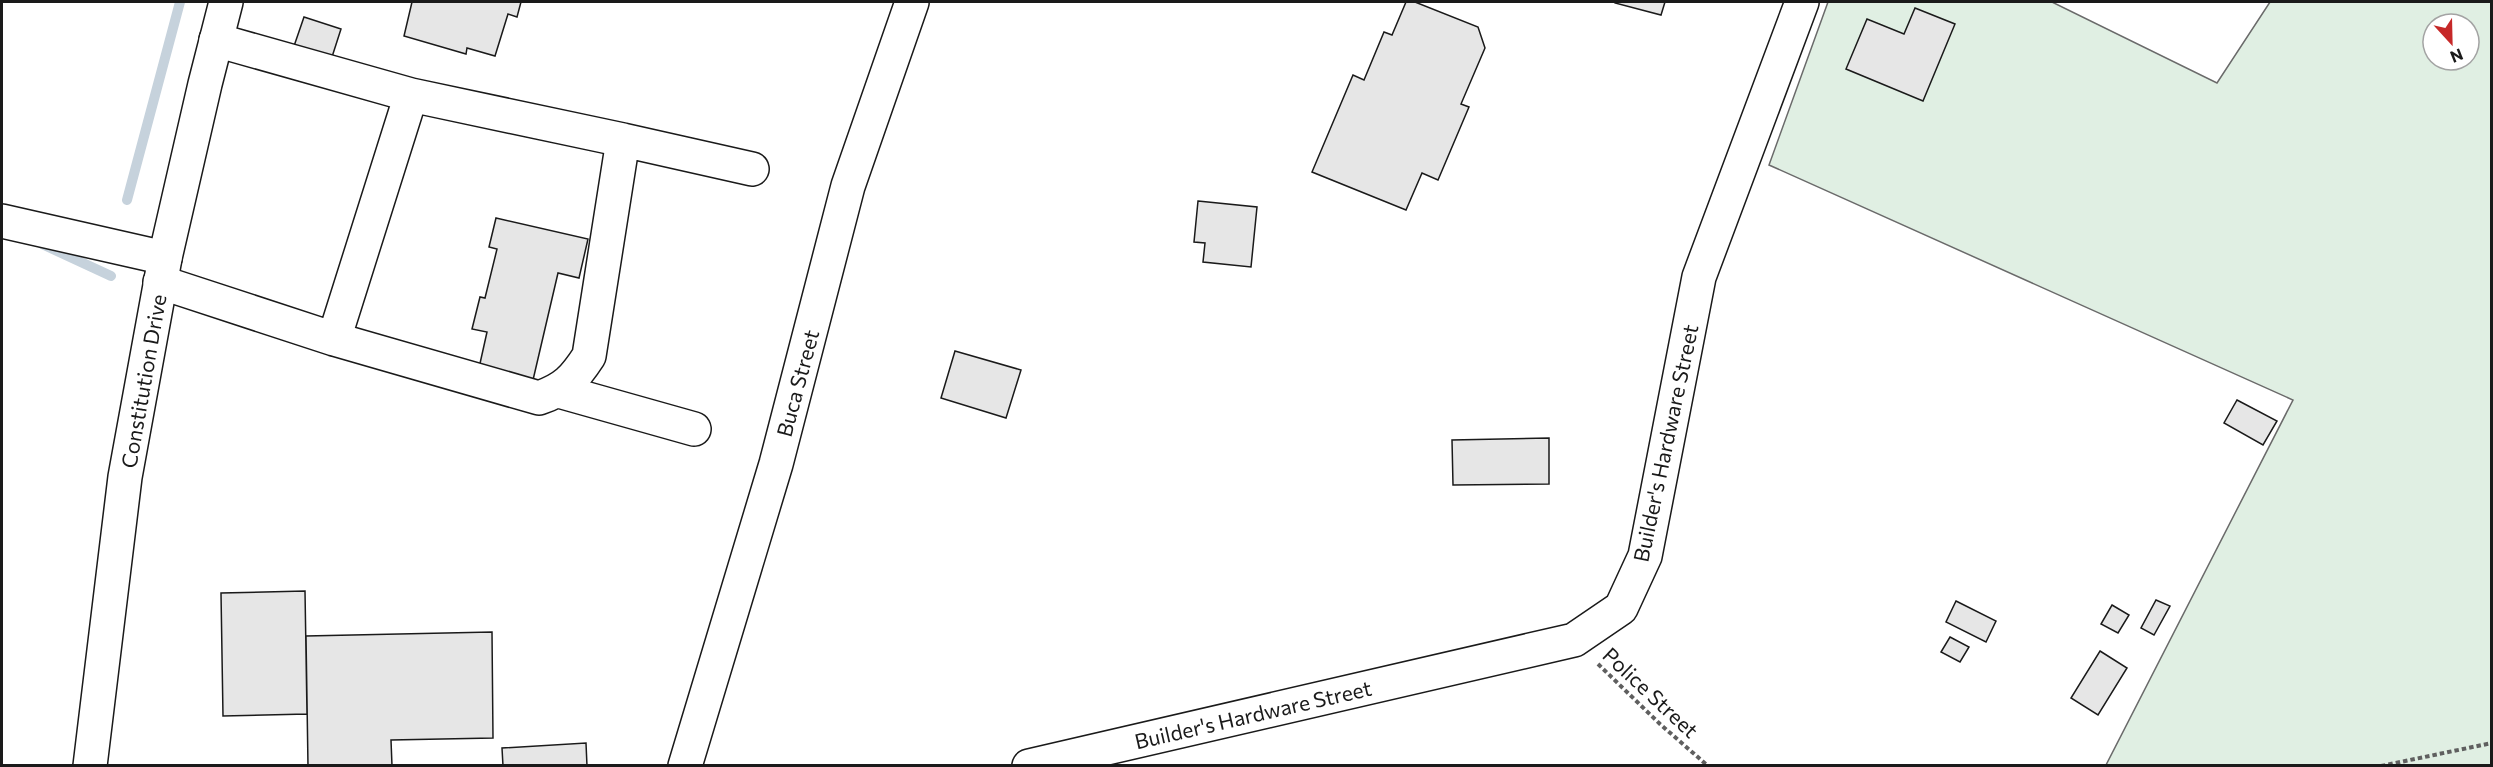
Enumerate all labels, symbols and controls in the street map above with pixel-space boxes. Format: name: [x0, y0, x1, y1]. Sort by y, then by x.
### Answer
north arrow: [2421, 12, 2481, 72]
text: N: [2448, 45, 2466, 67]
street label: Constitution Drive: [115, 292, 171, 470]
street label: Builder's Hardware Street: [1628, 322, 1702, 564]
street label: Buca Street: [771, 327, 823, 439]
street label: Police Street: [1598, 642, 1704, 742]
street label: Builder's Hardware Street: [1132, 675, 1374, 753]

